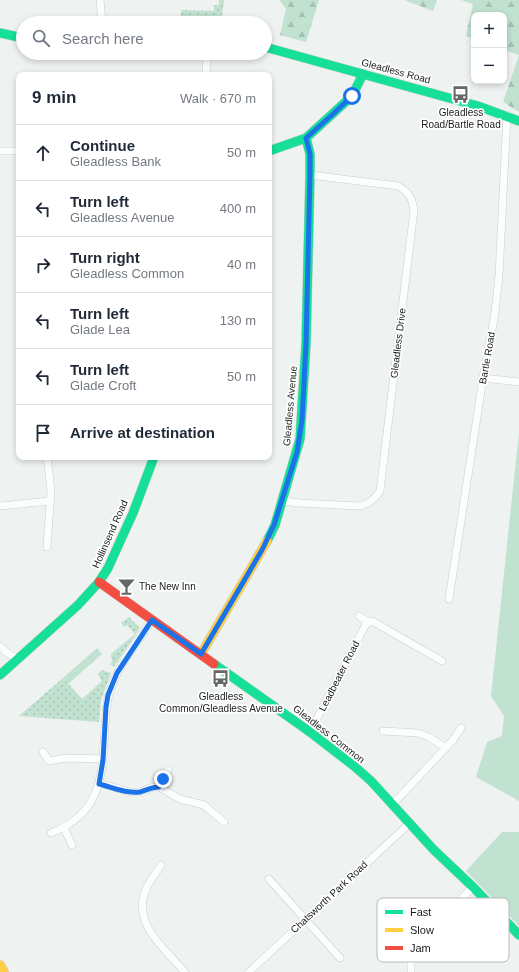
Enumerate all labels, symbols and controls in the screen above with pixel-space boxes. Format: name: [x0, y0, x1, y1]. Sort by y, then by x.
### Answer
map controls: [471, 12, 507, 84]
button: +: [471, 12, 507, 48]
search box: [16, 16, 272, 60]
icon: search: [30, 27, 52, 49]
text: Search here: [62, 30, 144, 47]
button: −: [471, 48, 507, 84]
street label: Gleadless Road: [360, 56, 432, 86]
bus stop icon: Gleadless Road/Bartle Road: [451, 85, 471, 105]
route start: [343, 87, 361, 105]
text: 9 min: [32, 88, 76, 107]
text: Walk · 670 m: [180, 91, 256, 106]
place label: Gleadless Road/Bartle Road: [421, 107, 501, 130]
text: Continue: [70, 137, 135, 154]
icon: ahead: [32, 142, 54, 164]
text: 50 m: [227, 145, 256, 160]
text: Gleadless Bank: [70, 154, 161, 169]
text: Turn left: [70, 193, 129, 210]
icon: left: [32, 198, 54, 220]
text: 400 m: [220, 201, 256, 216]
text: Gleadless Avenue: [70, 210, 175, 225]
text: Turn right: [70, 249, 140, 266]
icon: right: [32, 254, 54, 276]
text: 40 m: [227, 257, 256, 272]
text: Gleadless Common: [70, 266, 184, 281]
text: Turn left: [70, 305, 129, 322]
street label: Gleadless Drive: [388, 307, 408, 379]
icon: left: [32, 310, 54, 332]
text: 130 m: [220, 313, 256, 328]
text: Glade Lea: [70, 322, 130, 337]
street label: Bartle Road: [477, 331, 497, 385]
text: Turn left: [70, 361, 129, 378]
street label: Gleadless Avenue: [281, 365, 299, 447]
icon: left: [32, 366, 54, 388]
text: 50 m: [227, 369, 256, 384]
text: Glade Croft: [70, 378, 136, 393]
icon: arrive: [32, 422, 54, 444]
text: Arrive at destination: [70, 424, 215, 441]
street label: Hollinsend Road: [90, 498, 130, 570]
bar icon: The New Inn: [116, 576, 136, 596]
place label: The New Inn: [139, 581, 196, 592]
street label: Leadbeater Road: [317, 639, 361, 713]
bus stop icon: Gleadless Common/Gleadless Avenue: [211, 669, 231, 689]
place label: Gleadless Common/Gleadless Avenue: [159, 691, 283, 714]
street label: Gleadless Common: [291, 703, 367, 765]
route end: [154, 770, 172, 788]
street label: Chatsworth Park Road: [288, 859, 370, 935]
legend: [377, 898, 509, 962]
text: Fast: [410, 906, 431, 918]
text: Slow: [410, 924, 434, 936]
text: Jam: [410, 942, 431, 954]

